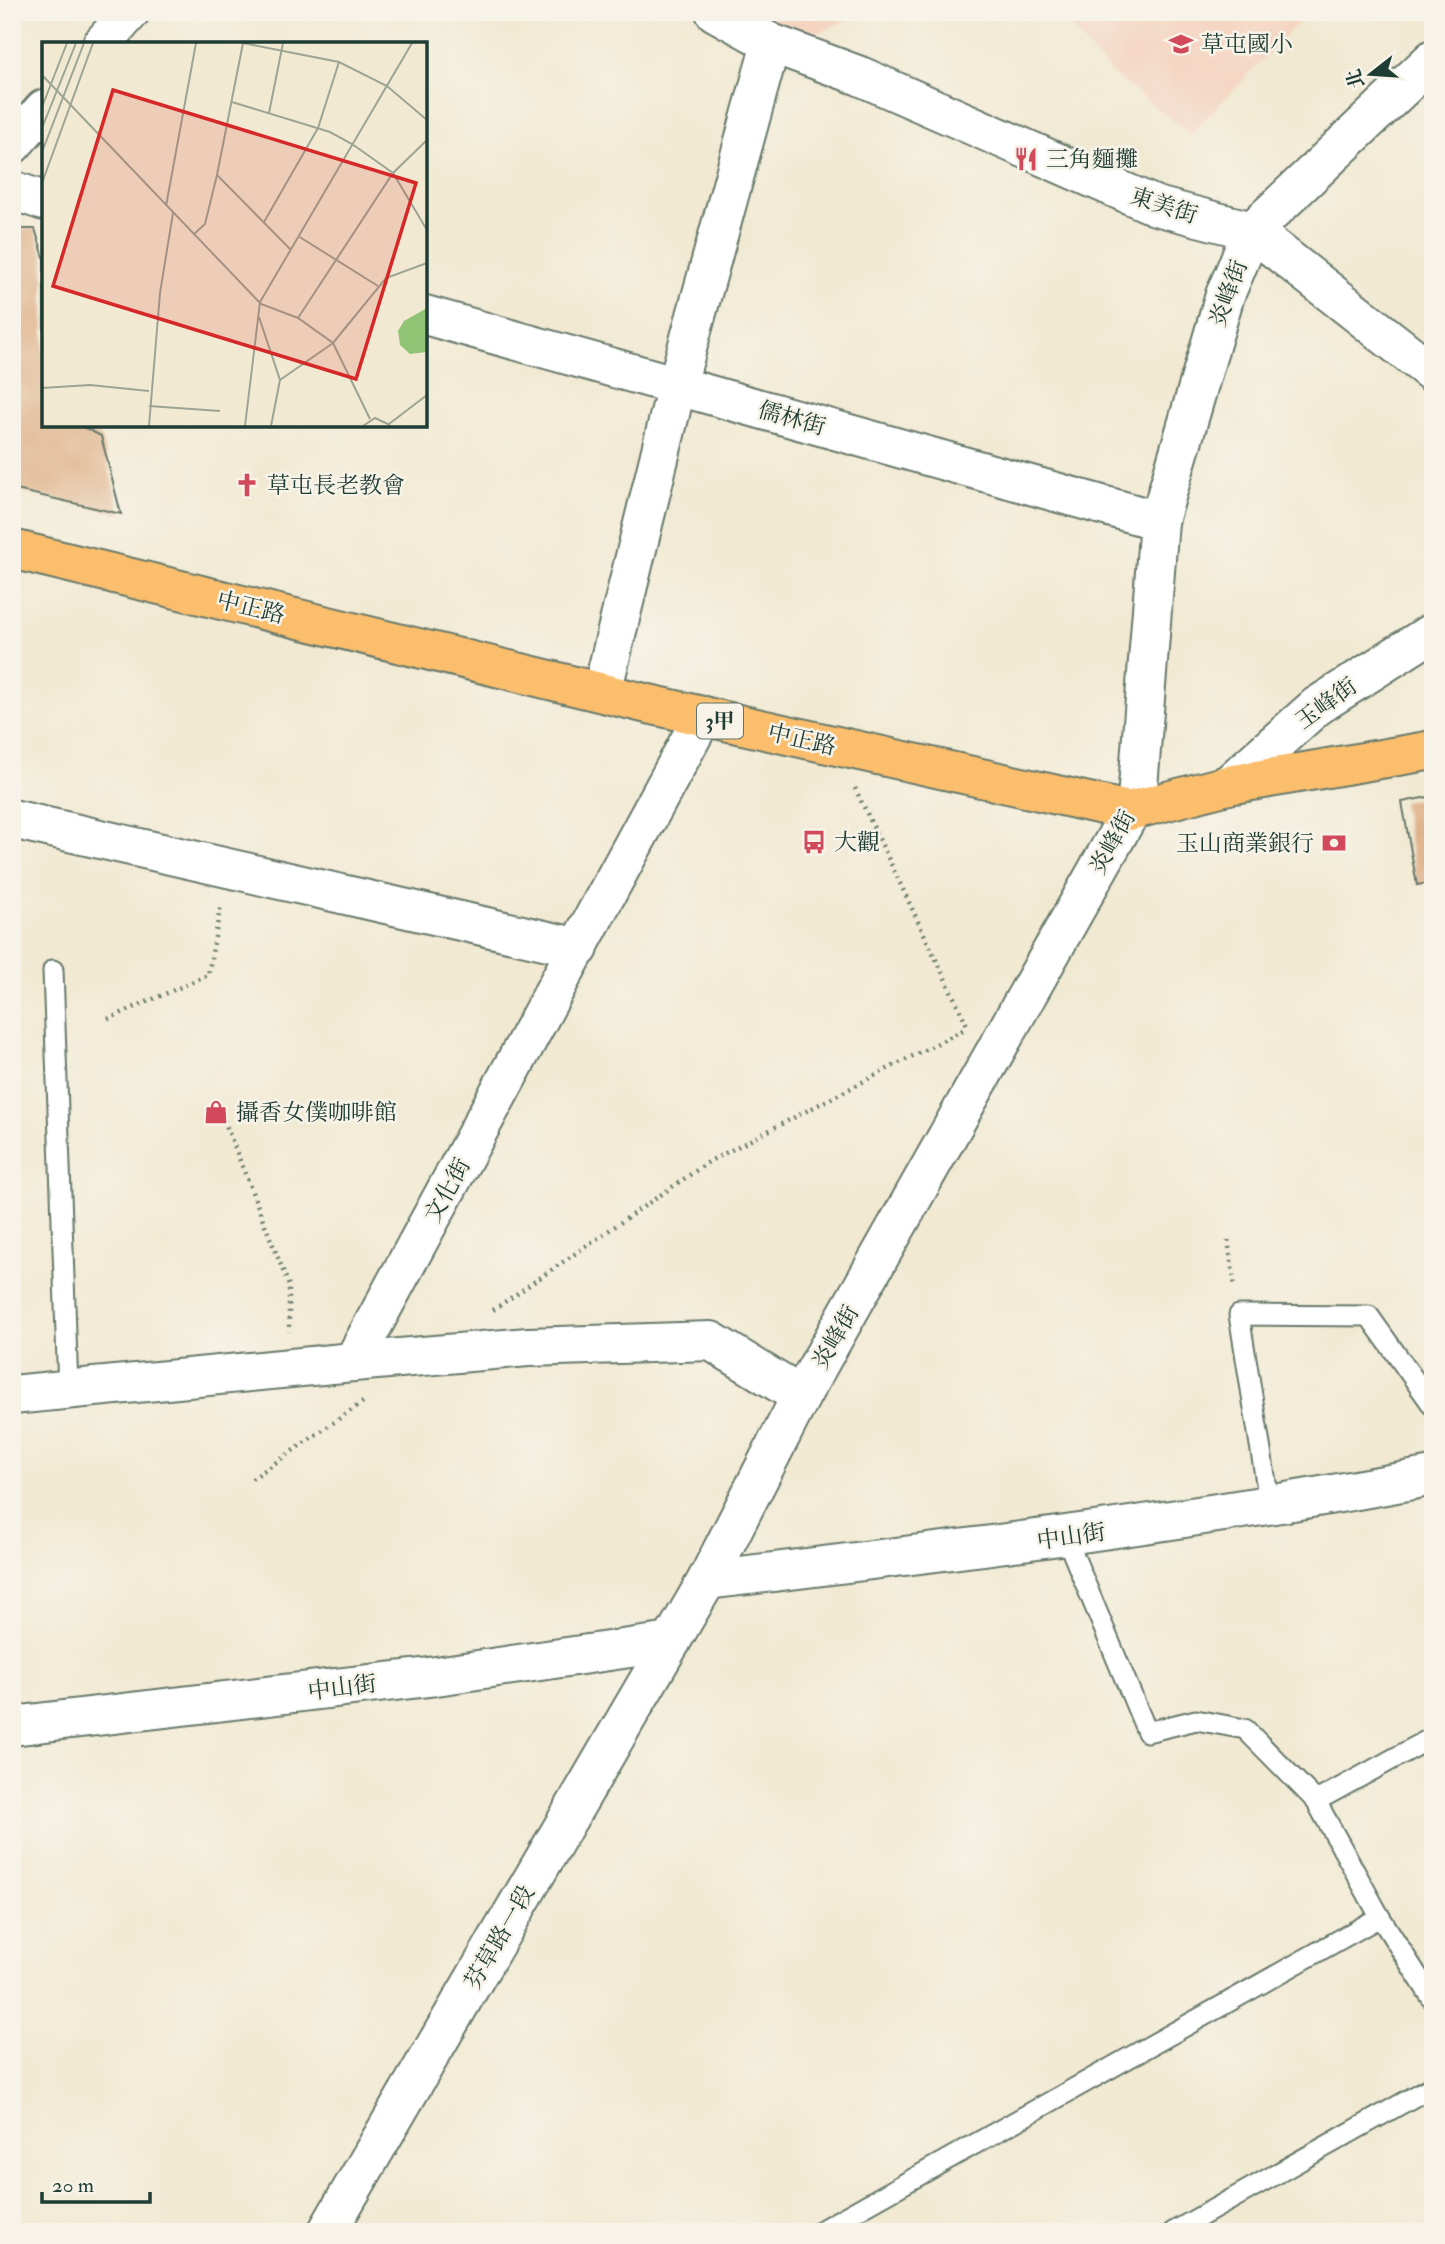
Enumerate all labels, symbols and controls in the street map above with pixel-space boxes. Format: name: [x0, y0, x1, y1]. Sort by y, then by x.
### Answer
school or university icon: 草屯國小: [1167, 30, 1195, 58]
place label: 草屯國小: [1201, 30, 1293, 59]
north arrow: [1336, 38, 1406, 108]
inset map: [42, 42, 427, 427]
text: 北: [1341, 66, 1370, 91]
restaurant icon: 三角麵攤: [1012, 145, 1040, 173]
place label: 三角麵攤: [1046, 145, 1138, 174]
street label: 東美街: [1127, 181, 1201, 230]
street label: 炎峰街: [1203, 256, 1254, 331]
street label: 儒林街: [755, 395, 829, 442]
church icon: 草屯長老教會: [233, 471, 261, 499]
place label: 草屯長老教會: [267, 471, 405, 500]
street label: 中正路: [214, 585, 288, 630]
street label: 玉峰街: [1290, 671, 1363, 735]
road number: 3甲: [697, 704, 743, 738]
street label: 中正路: [765, 718, 839, 761]
street label: 炎峰街: [1083, 805, 1142, 879]
bus stop icon: 大觀: [800, 828, 828, 856]
place label: 大觀: [834, 828, 880, 857]
place label: 玉山商業銀行: [1176, 829, 1314, 858]
bank icon: 玉山商業銀行: [1320, 829, 1348, 857]
shop icon: 攝香女僕咖啡館: [202, 1098, 230, 1126]
place label: 攝香女僕咖啡館: [236, 1098, 397, 1127]
street label: 文化街: [418, 1153, 477, 1227]
street label: 炎峰街: [806, 1300, 865, 1374]
street label: 中山街: [1035, 1517, 1107, 1556]
street label: 中山街: [306, 1669, 378, 1706]
street label: 芬草路一段: [458, 1880, 541, 1994]
scale bar: [42, 2160, 150, 2204]
text: 20 m: [52, 2172, 94, 2199]

